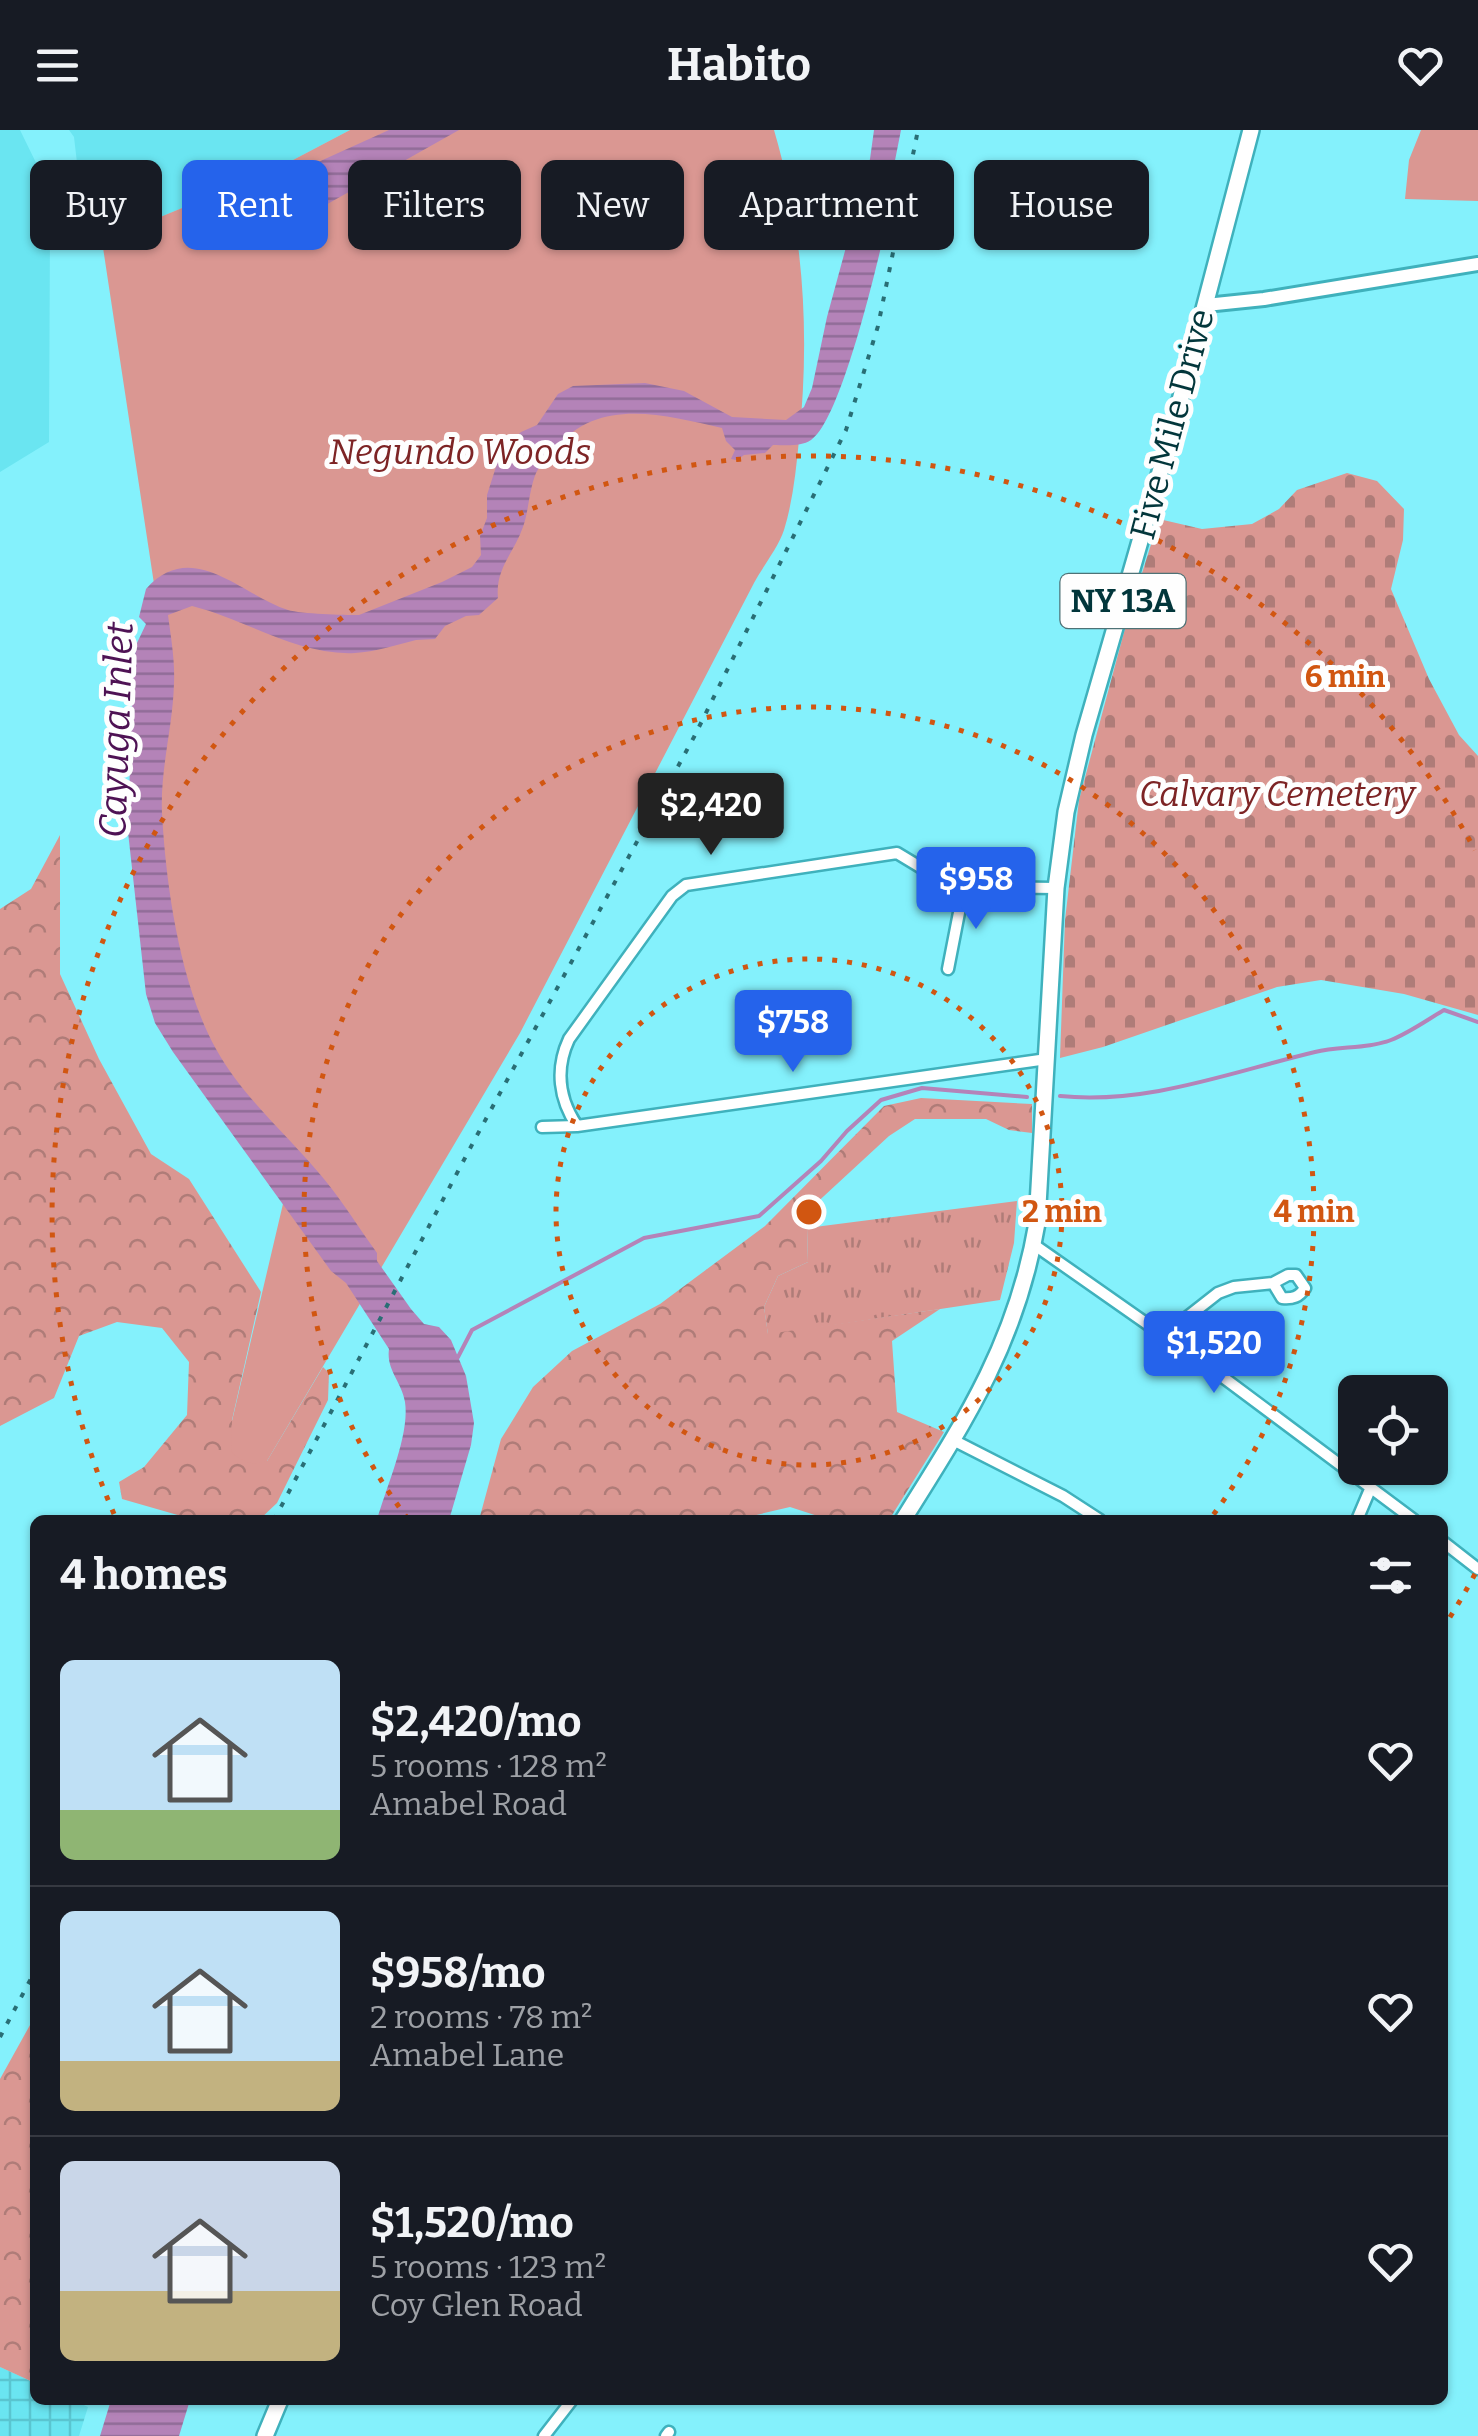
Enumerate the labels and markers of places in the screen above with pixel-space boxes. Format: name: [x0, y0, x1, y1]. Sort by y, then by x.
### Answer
pin: $2,420: [630, 773, 792, 858]
pin: $958: [917, 847, 1035, 932]
pin: $758: [734, 990, 852, 1075]
centre of rings: [791, 1194, 827, 1230]
pin: $1,520: [1133, 1311, 1295, 1396]

